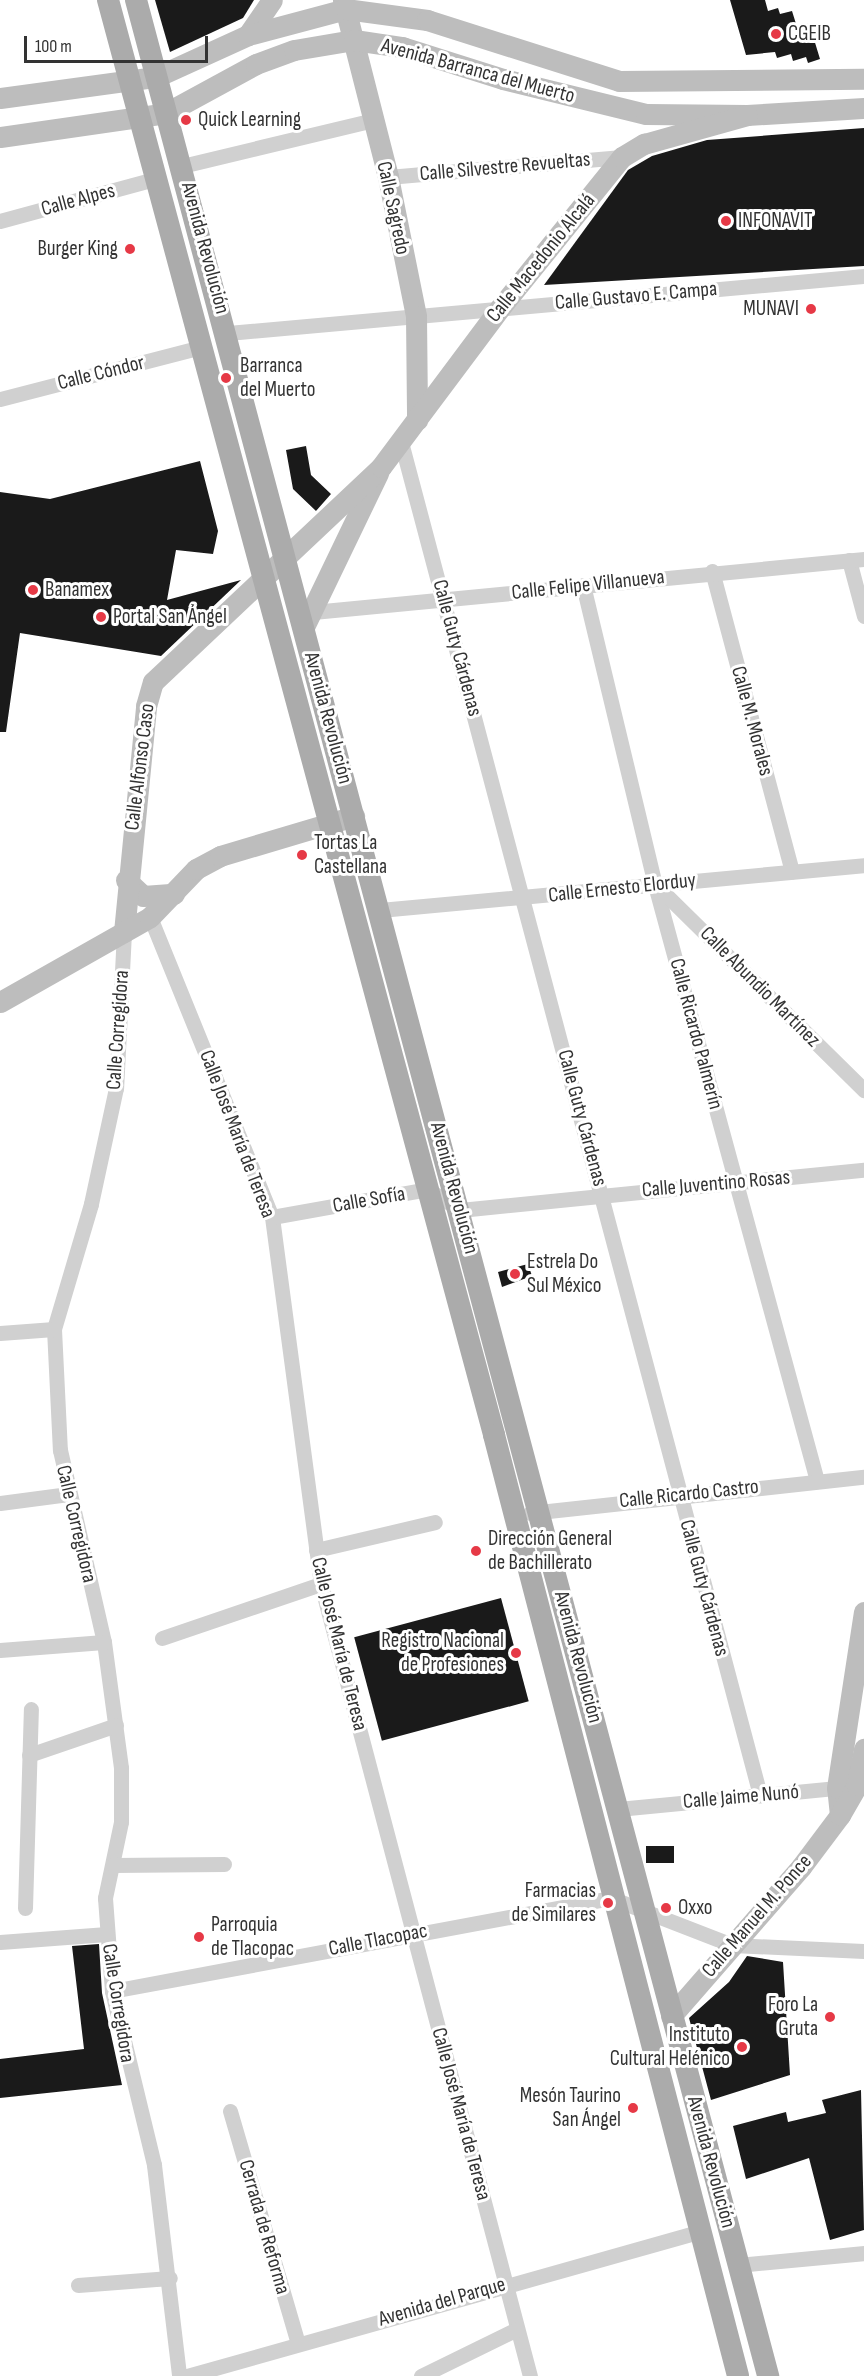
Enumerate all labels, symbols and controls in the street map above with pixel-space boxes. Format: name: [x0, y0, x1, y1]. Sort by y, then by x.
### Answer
place label: CGEIB: [788, 21, 831, 47]
scale bar: [27, 24, 212, 62]
marker: CGEIB: [769, 27, 783, 41]
street label: Avenida Barranca del Muerto: [378, 33, 578, 109]
text: 100 m: [35, 36, 72, 57]
place label: Quick Learning: [198, 107, 301, 133]
marker: Quick Learning: [179, 113, 193, 127]
street label: Calle Silvestre Revueltas: [419, 147, 591, 187]
street label: Calle Sagredo: [371, 159, 415, 257]
street label: Calle Alpes: [38, 178, 118, 222]
street label: Avenida Revolución: [175, 179, 235, 317]
street label: Calle Macedonio Alcalá: [481, 188, 601, 328]
place label: INFONAVIT: [738, 208, 813, 234]
marker: INFONAVIT: [719, 214, 733, 228]
place label: Burger King: [37, 236, 118, 262]
marker: Burger King: [123, 242, 137, 256]
street label: Calle Gustavo E. Campa: [554, 276, 718, 316]
place label: MUNAVI: [743, 296, 799, 322]
marker: MUNAVI: [804, 302, 818, 316]
street label: Calle Cóndor: [55, 350, 147, 396]
place label: Barranca del Muerto: [240, 353, 315, 403]
marker: Barranca del Muerto: [217, 369, 235, 387]
street label: Calle Felipe Villanueva: [510, 564, 666, 606]
place label: Banamex: [45, 577, 109, 603]
street label: Calle Guty Cárdenas: [427, 577, 487, 719]
marker: Banamex: [26, 583, 40, 597]
place label: Portal San Ángel: [113, 604, 227, 630]
marker: Portal San Ángel: [94, 610, 108, 624]
street label: Avenida Revolución: [298, 649, 358, 787]
street label: Calle M. Morales: [725, 664, 779, 778]
street label: Calle Alfonso Caso: [120, 702, 160, 832]
place label: Tortas La Castellana: [314, 830, 387, 880]
marker: Tortas La Castellana: [295, 848, 309, 862]
street label: Calle Ernesto Elorduy: [547, 868, 697, 908]
street label: Calle Abundio Martínez: [694, 921, 826, 1053]
street label: Calle Ricardo Palmerín: [664, 956, 728, 1112]
street label: Calle Corregidora: [101, 969, 135, 1091]
street label: Calle José María de Teresa: [193, 1047, 281, 1221]
street label: Calle Guty Cárdenas: [552, 1047, 612, 1189]
street label: Avenida Revolución: [424, 1119, 484, 1257]
street label: Calle Juventino Rosas: [641, 1165, 791, 1203]
street label: Calle Sofía: [331, 1181, 407, 1219]
place label: Estrela Do Sul México: [527, 1249, 602, 1299]
marker: Estrela Do Sul México: [508, 1267, 522, 1281]
street label: Calle Corregidora: [50, 1463, 102, 1585]
street label: Calle Ricardo Castro: [618, 1474, 760, 1514]
street label: Calle Guty Cárdenas: [674, 1517, 734, 1659]
place label: Dirección General de Bachillerato: [488, 1526, 612, 1576]
marker: Dirección General de Bachillerato: [469, 1544, 483, 1558]
street label: Calle José María de Teresa: [305, 1555, 373, 1733]
street label: Avenida Revolución: [548, 1588, 608, 1726]
place label: Registro Nacional de Profesiones: [381, 1628, 504, 1678]
marker: Registro Nacional de Profesiones: [509, 1646, 523, 1660]
street label: Calle Jaime Nunó: [682, 1779, 800, 1815]
street label: Calle Manuel M. Ponce: [697, 1849, 817, 1983]
place label: Farmacias de Similares: [512, 1878, 596, 1928]
place label: Oxxo: [678, 1895, 712, 1921]
marker: Farmacias de Similares: [601, 1896, 615, 1910]
marker: Oxxo: [659, 1901, 673, 1915]
place label: Parroquia de Tlacopac: [211, 1912, 294, 1962]
street label: Calle Tlacopac: [327, 1918, 429, 1962]
marker: Parroquia de Tlacopac: [192, 1930, 206, 1944]
street label: Calle Corregidora: [96, 1942, 140, 2064]
place label: Foro La Gruta: [768, 1992, 818, 2042]
marker: Foro La Gruta: [823, 2010, 837, 2024]
place label: Instituto Cultural Helénico: [610, 2022, 730, 2072]
street label: Calle José María de Teresa: [426, 2025, 496, 2203]
marker: Instituto Cultural Helénico: [735, 2040, 749, 2054]
place label: Mesón Taurino San Ángel: [520, 2083, 621, 2133]
street label: Avenida Revolución: [681, 2093, 741, 2231]
marker: Mesón Taurino San Ángel: [626, 2101, 640, 2115]
street label: Cerrada de Reforma: [233, 2157, 295, 2297]
street label: Avenida del Parque: [376, 2272, 508, 2332]

